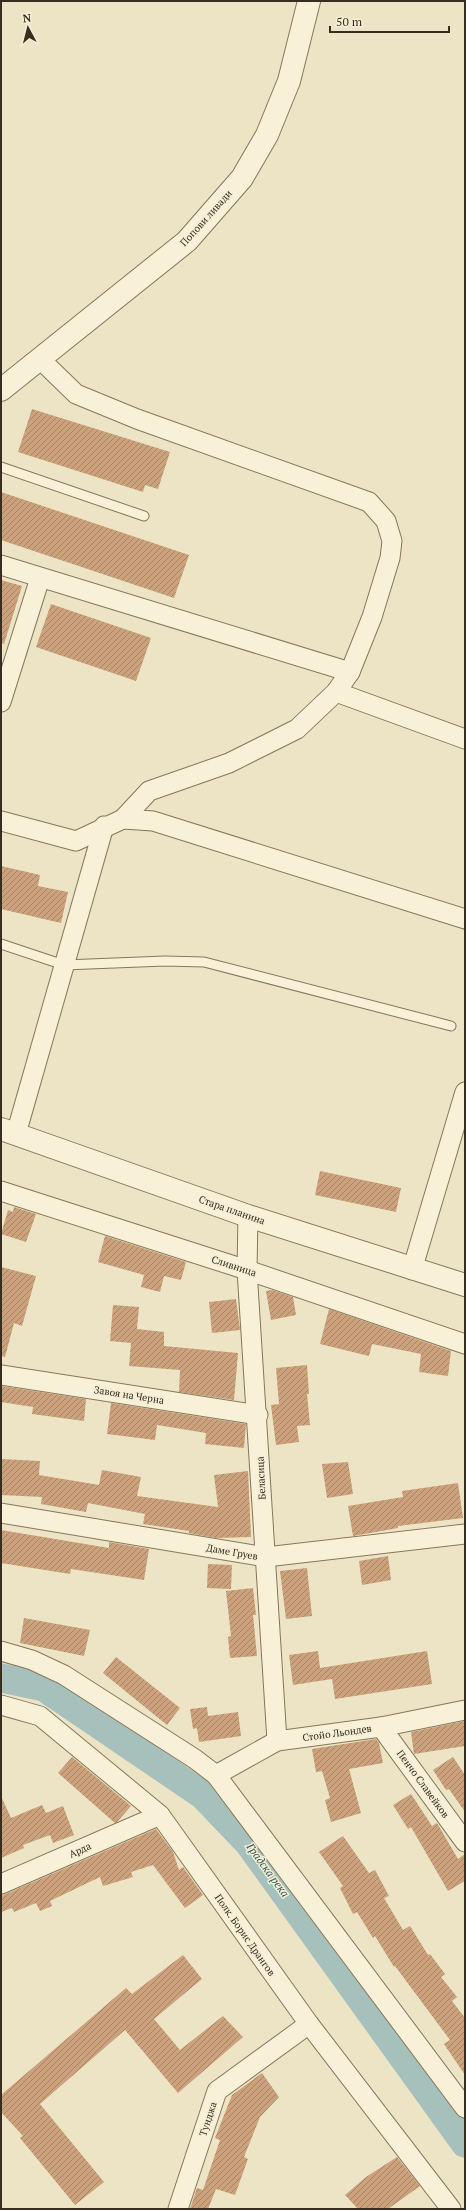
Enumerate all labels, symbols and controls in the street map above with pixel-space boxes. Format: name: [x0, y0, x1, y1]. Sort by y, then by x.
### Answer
north arrow: [8, 8, 48, 48]
scale bar: [330, 8, 449, 34]
text: N: [22, 11, 32, 26]
text: 50 m: [336, 14, 363, 29]
street label: Попови ливади: [177, 187, 235, 249]
street label: Стара планина: [197, 1193, 267, 1227]
street label: Сливница: [210, 1253, 258, 1279]
street label: Завоя на Черна: [93, 1383, 165, 1407]
street label: Беласица: [253, 1456, 269, 1500]
street label: Даме Груев: [205, 1541, 259, 1563]
street label: Стойо Льондев: [301, 1722, 373, 1744]
street label: Пенчо Славейков: [394, 1747, 452, 1821]
street label: Арда: [67, 1839, 93, 1861]
water label: Градска река: [243, 1839, 292, 1900]
street label: Полк. Борис Дрангов: [212, 1891, 278, 1979]
street label: Тунджа: [196, 2100, 220, 2138]

